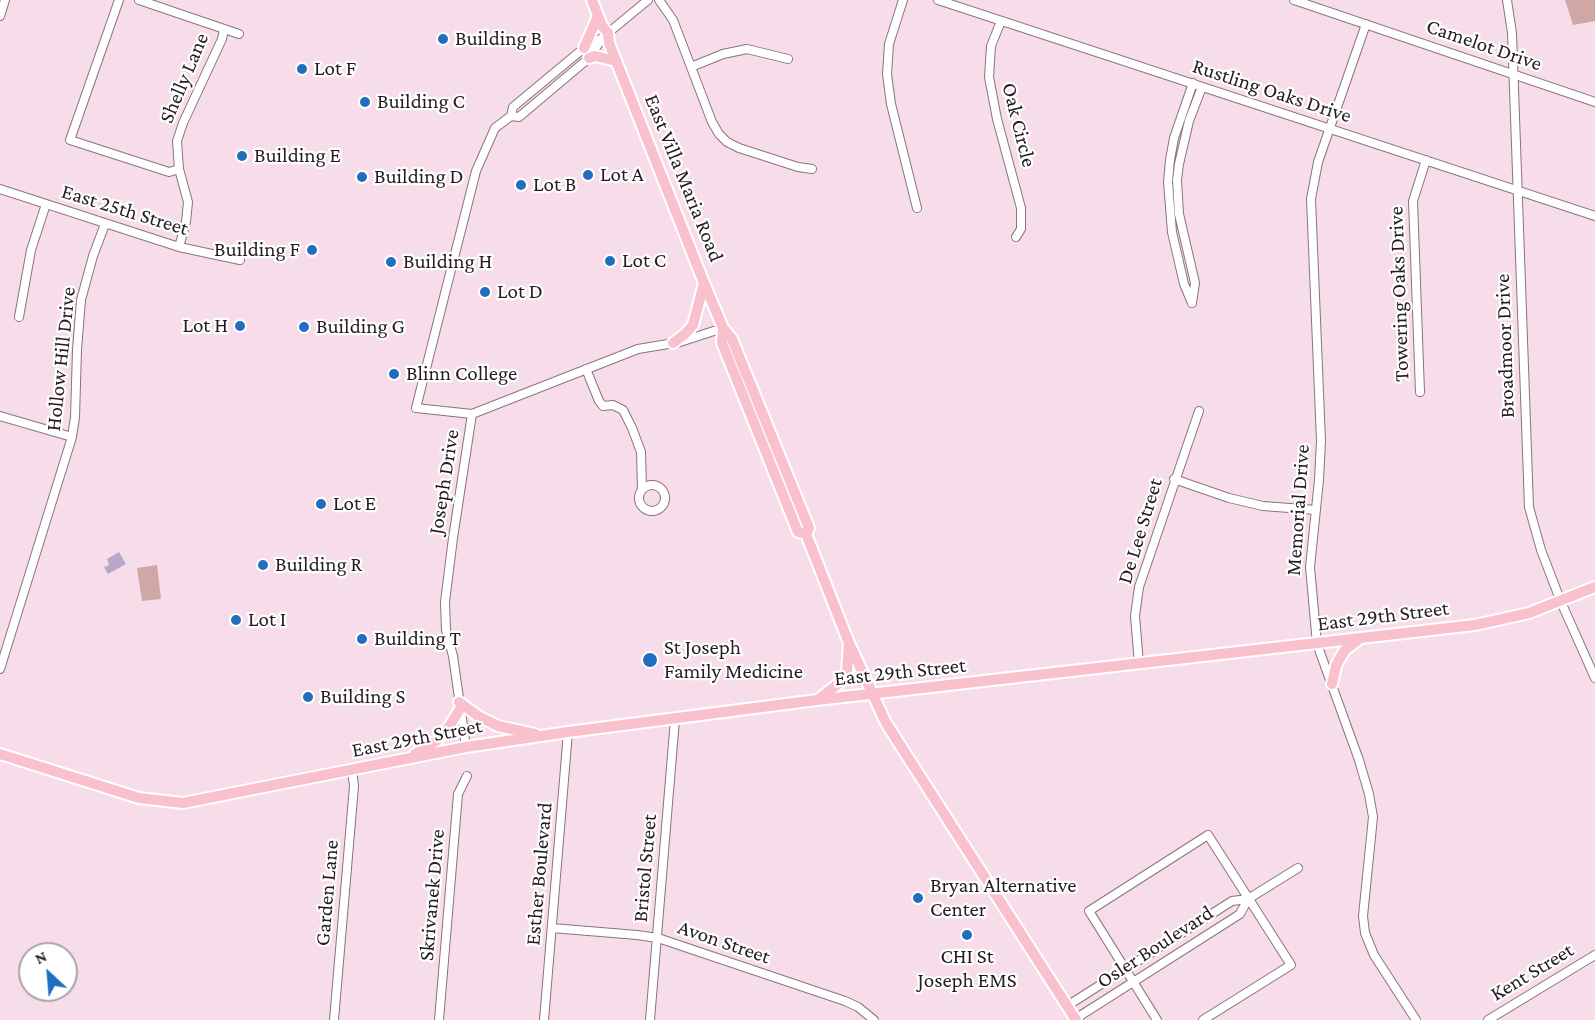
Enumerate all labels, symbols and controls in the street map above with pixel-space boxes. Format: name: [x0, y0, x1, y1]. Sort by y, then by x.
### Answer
street label: Camelot Drive: [1423, 13, 1545, 77]
place label: Building B: [455, 26, 542, 52]
street label: Shelly Lane: [154, 29, 214, 127]
marker: Building B: [436, 32, 450, 46]
street label: Rustling Oaks Drive: [1189, 53, 1355, 129]
place label: Lot F: [314, 56, 356, 82]
marker: Lot F: [295, 62, 309, 76]
street label: Oak Circle: [996, 80, 1042, 170]
place label: Building C: [377, 89, 465, 115]
street label: East Villa Maria Road: [639, 91, 729, 265]
marker: Building C: [358, 95, 372, 109]
place label: Building E: [254, 143, 341, 169]
marker: Building E: [235, 149, 249, 163]
place label: Lot A: [600, 162, 644, 188]
place label: Building D: [374, 164, 464, 190]
marker: Lot A: [581, 168, 595, 182]
marker: Building D: [355, 170, 369, 184]
place label: Lot B: [533, 172, 576, 198]
marker: Lot B: [514, 178, 528, 192]
street label: East 25th Street: [58, 179, 192, 241]
street label: Towering Oaks Drive: [1383, 206, 1415, 382]
place label: Building F: [214, 237, 300, 263]
marker: Building F: [305, 243, 319, 257]
place label: Lot C: [622, 248, 666, 274]
place label: Building H: [403, 249, 492, 275]
marker: Lot C: [603, 254, 617, 268]
marker: Building H: [384, 255, 398, 269]
street label: Broadmoor Drive: [1490, 273, 1520, 419]
place label: Lot D: [497, 279, 543, 305]
marker: Lot D: [478, 285, 492, 299]
street label: Hollow Hill Drive: [41, 286, 81, 432]
place label: Lot H: [182, 313, 228, 339]
place label: Building G: [316, 314, 405, 340]
marker: Lot H: [233, 319, 247, 333]
marker: Building G: [297, 320, 311, 334]
place label: Blinn College: [406, 361, 517, 387]
marker: Blinn College: [387, 367, 401, 381]
street label: Joseph Drive: [423, 428, 465, 536]
street label: Memorial Drive: [1281, 443, 1315, 577]
street label: De Lee Street: [1112, 475, 1168, 587]
place label: Lot E: [333, 491, 376, 517]
marker: Lot E: [314, 497, 328, 511]
place label: Building R: [275, 552, 362, 578]
marker: Building R: [256, 558, 270, 572]
street label: East 29th Street: [1316, 595, 1450, 637]
place label: Lot I: [248, 607, 286, 633]
marker: Lot I: [229, 613, 243, 627]
place label: Building T: [374, 626, 461, 652]
marker: Building T: [355, 632, 369, 646]
place label: St Joseph Family Medicine: [664, 635, 803, 685]
marker: St Joseph Family Medicine: [641, 651, 659, 669]
street label: East 29th Street: [833, 653, 967, 691]
place label: Building S: [320, 684, 405, 710]
marker: Building S: [301, 690, 315, 704]
street label: East 29th Street: [350, 713, 484, 763]
street label: Esther Boulevard: [520, 801, 558, 947]
street label: Bristol Street: [628, 813, 662, 923]
street label: Skrivanek Drive: [414, 828, 450, 962]
street label: Garden Lane: [310, 839, 344, 947]
place label: Bryan Alternative Center: [930, 873, 1077, 923]
marker: Bryan Alternative Center: [911, 891, 925, 905]
street label: Osler Boulevard: [1092, 900, 1218, 994]
street label: Avon Street: [675, 914, 773, 970]
marker: CHI St Joseph EMS: [960, 928, 974, 942]
street label: Kent Street: [1486, 937, 1578, 1007]
north arrow: [18, 942, 78, 1002]
place label: CHI St Joseph EMS: [918, 944, 1016, 994]
text: N: [32, 947, 49, 967]

